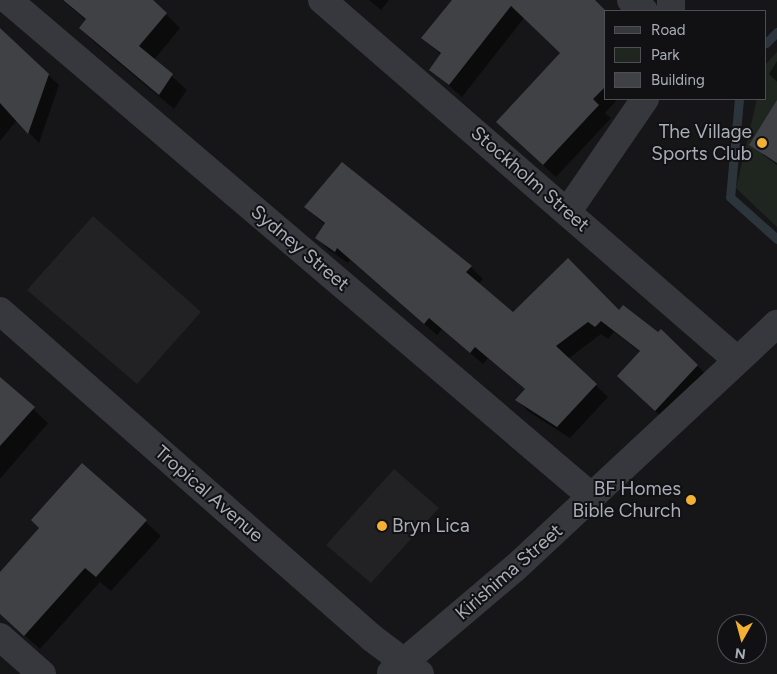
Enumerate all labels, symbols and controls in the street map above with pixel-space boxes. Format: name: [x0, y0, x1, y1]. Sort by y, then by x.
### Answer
legend: [604, 10, 767, 100]
text: Road: [651, 21, 686, 39]
text: Park: [651, 46, 680, 64]
text: Building: [651, 71, 705, 89]
street label: Stockholm Street: [466, 121, 594, 237]
place label: The Village Sports Club: [651, 121, 752, 165]
marker: The Village Sports Club: [756, 137, 768, 149]
street label: Sydney Street: [246, 200, 354, 296]
street label: Tropical Avenue: [150, 441, 268, 547]
place label: BF Homes Bible Church: [572, 478, 681, 522]
marker: BF Homes Bible Church: [685, 494, 697, 506]
place label: Bryn Lica: [392, 515, 470, 537]
street label: Kirishima Street: [451, 519, 567, 625]
marker: Bryn Lica: [376, 520, 388, 532]
north arrow: [717, 614, 767, 664]
text: N: [734, 644, 747, 662]

